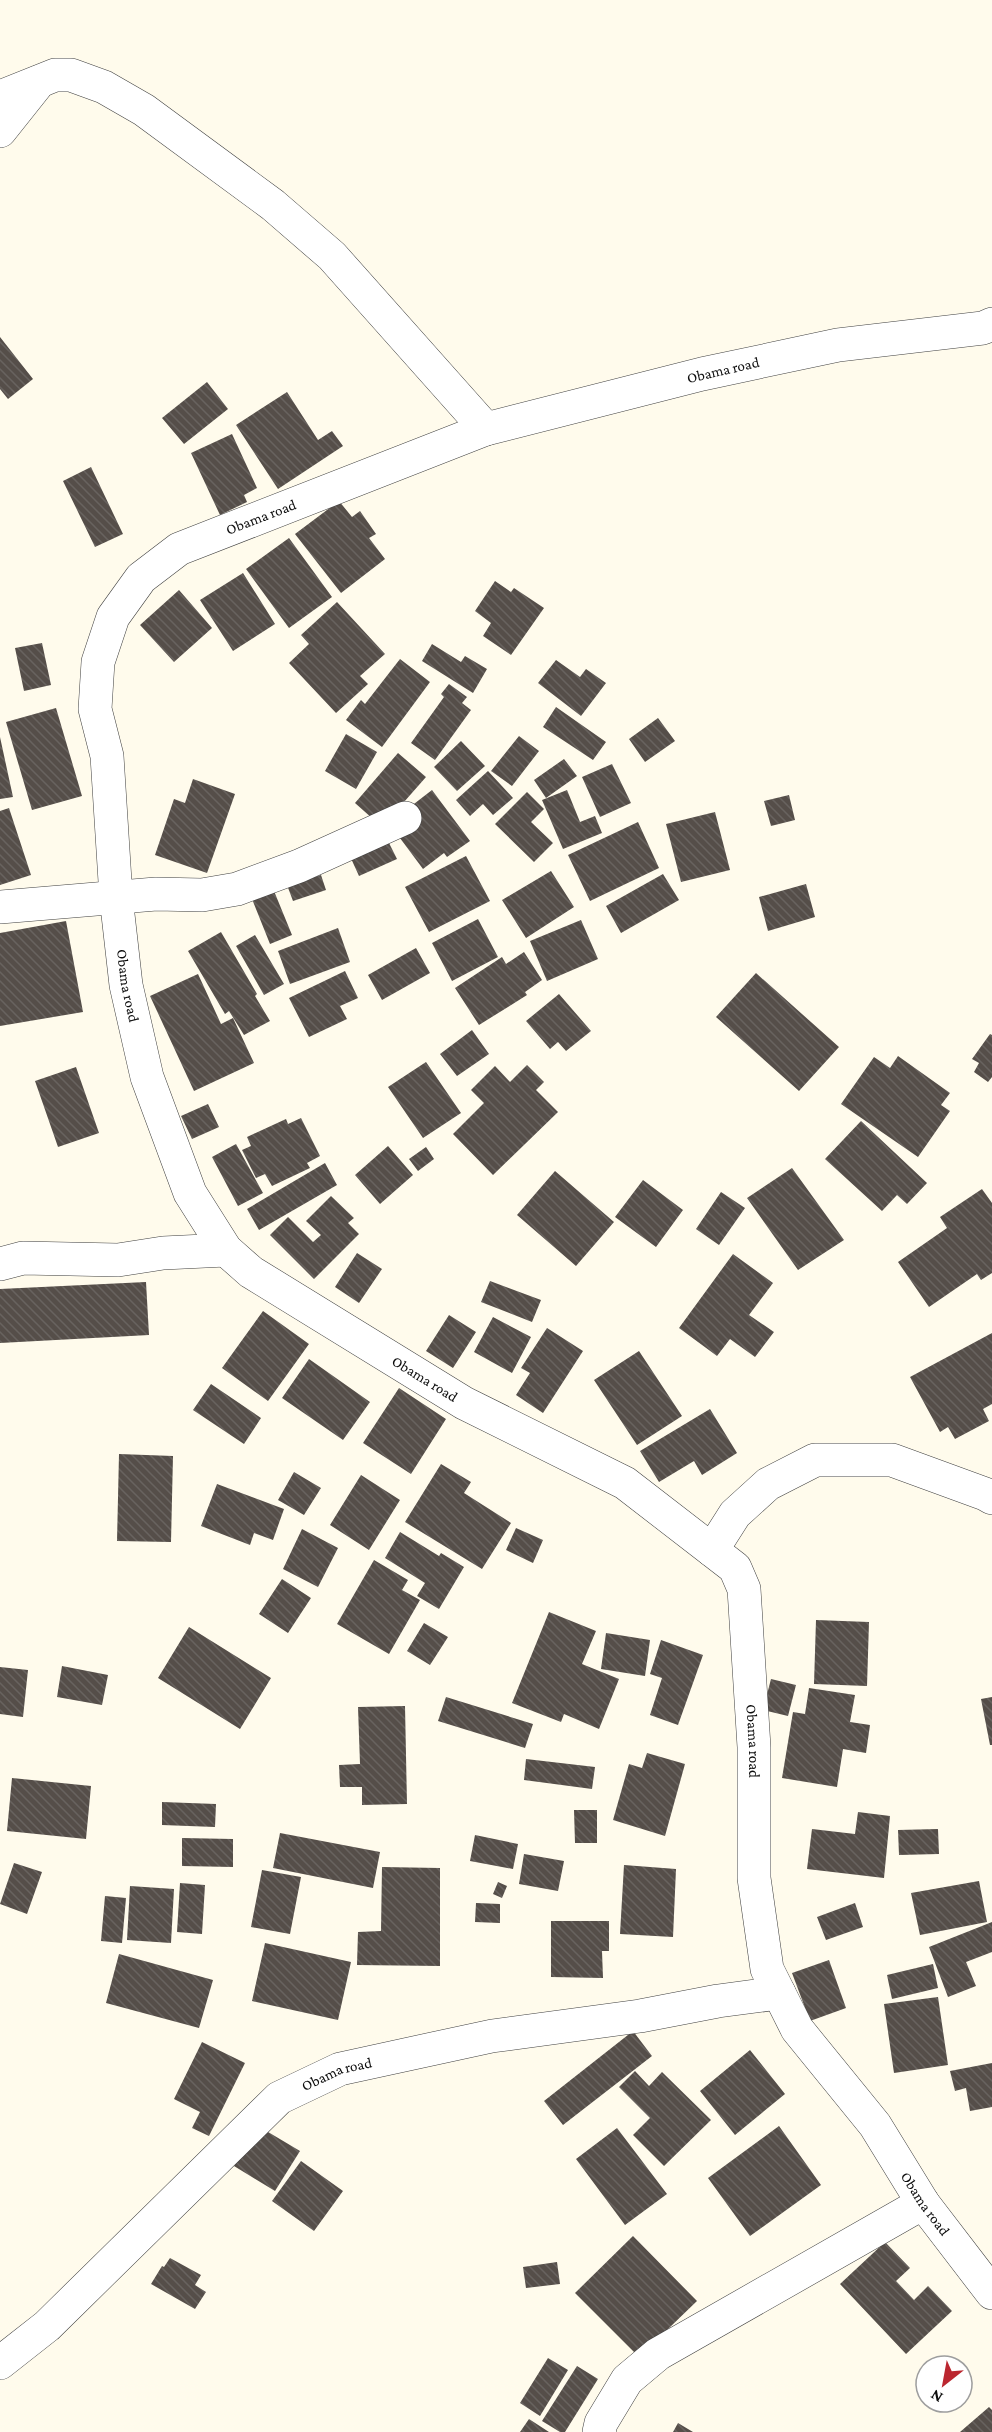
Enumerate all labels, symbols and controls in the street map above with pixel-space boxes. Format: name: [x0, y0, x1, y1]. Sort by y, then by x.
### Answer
street label: Obama road: [685, 354, 761, 386]
street label: Obama road: [224, 496, 298, 538]
street label: Obama road: [114, 948, 142, 1024]
street label: Obama road: [389, 1353, 461, 1405]
street label: Obama road: [743, 1704, 762, 1778]
street label: Obama road: [299, 2054, 373, 2094]
street label: Obama road: [898, 2169, 953, 2239]
north arrow: [914, 2354, 974, 2414]
text: N: [927, 2386, 946, 2407]

